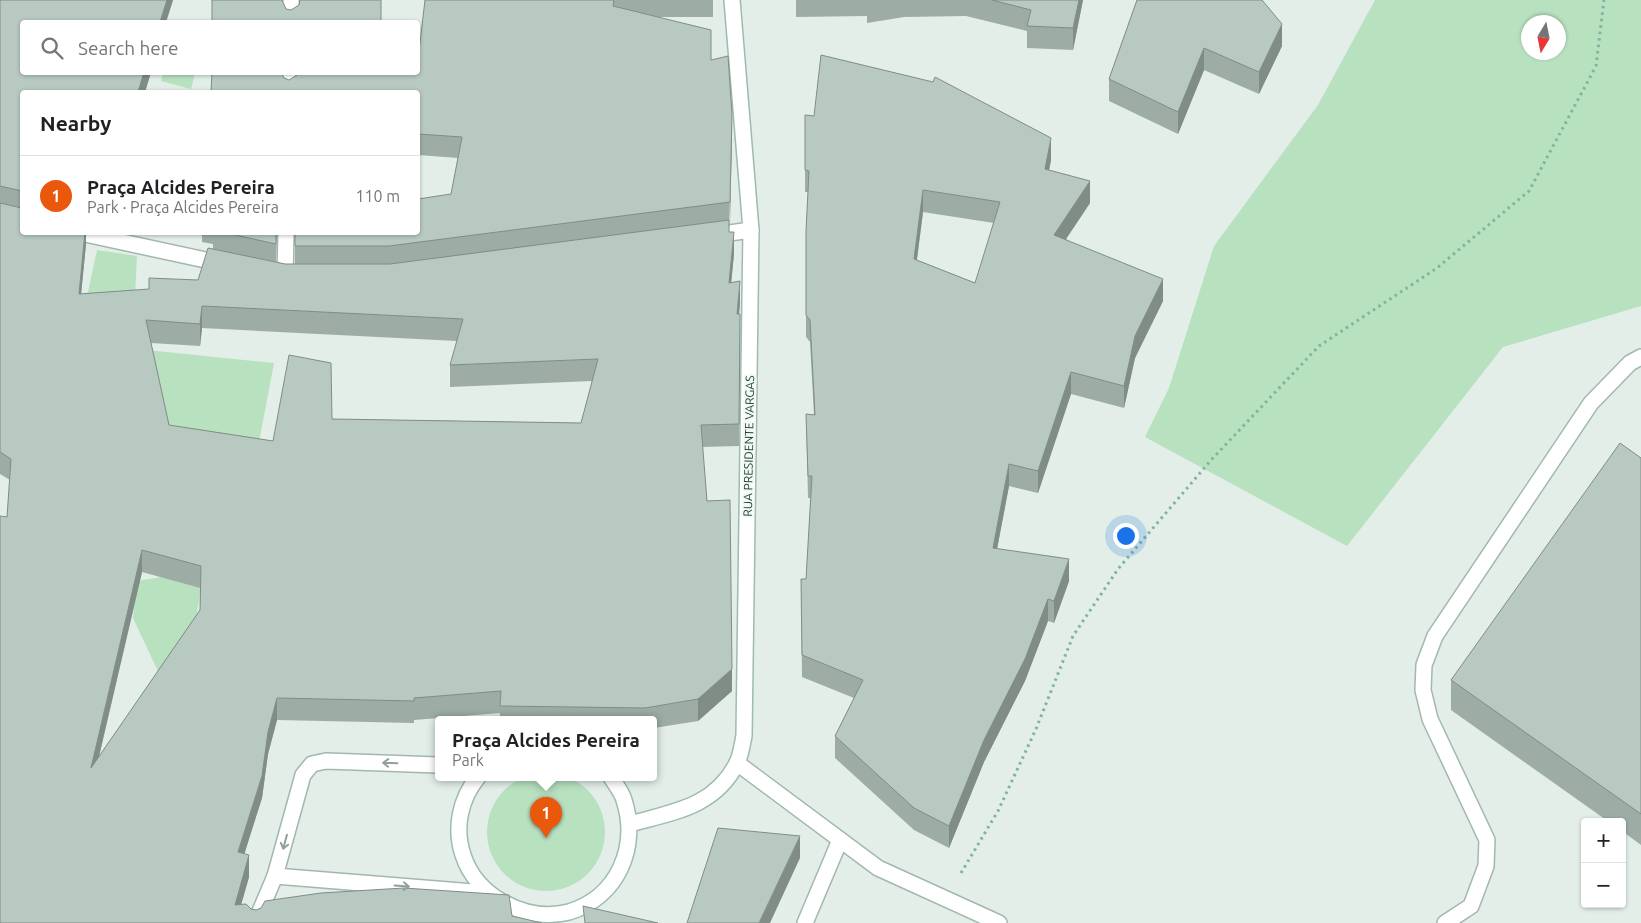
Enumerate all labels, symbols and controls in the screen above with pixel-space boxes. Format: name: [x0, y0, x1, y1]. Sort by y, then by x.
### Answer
north arrow: [1521, 15, 1566, 60]
search box: [20, 20, 420, 75]
icon: search: [38, 34, 66, 62]
text: Search here: [78, 37, 178, 59]
text: Nearby: [40, 111, 111, 135]
text: Praça Alcides Pereira: [87, 176, 275, 198]
text: 1: [51, 187, 61, 205]
text: 110 m: [355, 187, 400, 205]
text: Park · Praça Alcides Pereira: [87, 198, 279, 216]
street label: RUA PRESIDENTE VARGAS: [741, 375, 756, 517]
your location: [1113, 523, 1139, 549]
popup: [435, 716, 657, 781]
text: Praça Alcides Pereira: [452, 729, 640, 751]
text: Park: [452, 751, 484, 769]
one-way arrow: [382, 758, 398, 768]
pin: 1: [530, 797, 562, 838]
map controls: [1581, 818, 1626, 908]
button: +: [1581, 818, 1626, 863]
one-way arrow: [279, 834, 289, 850]
button: −: [1581, 863, 1626, 908]
one-way arrow: [394, 882, 410, 891]

